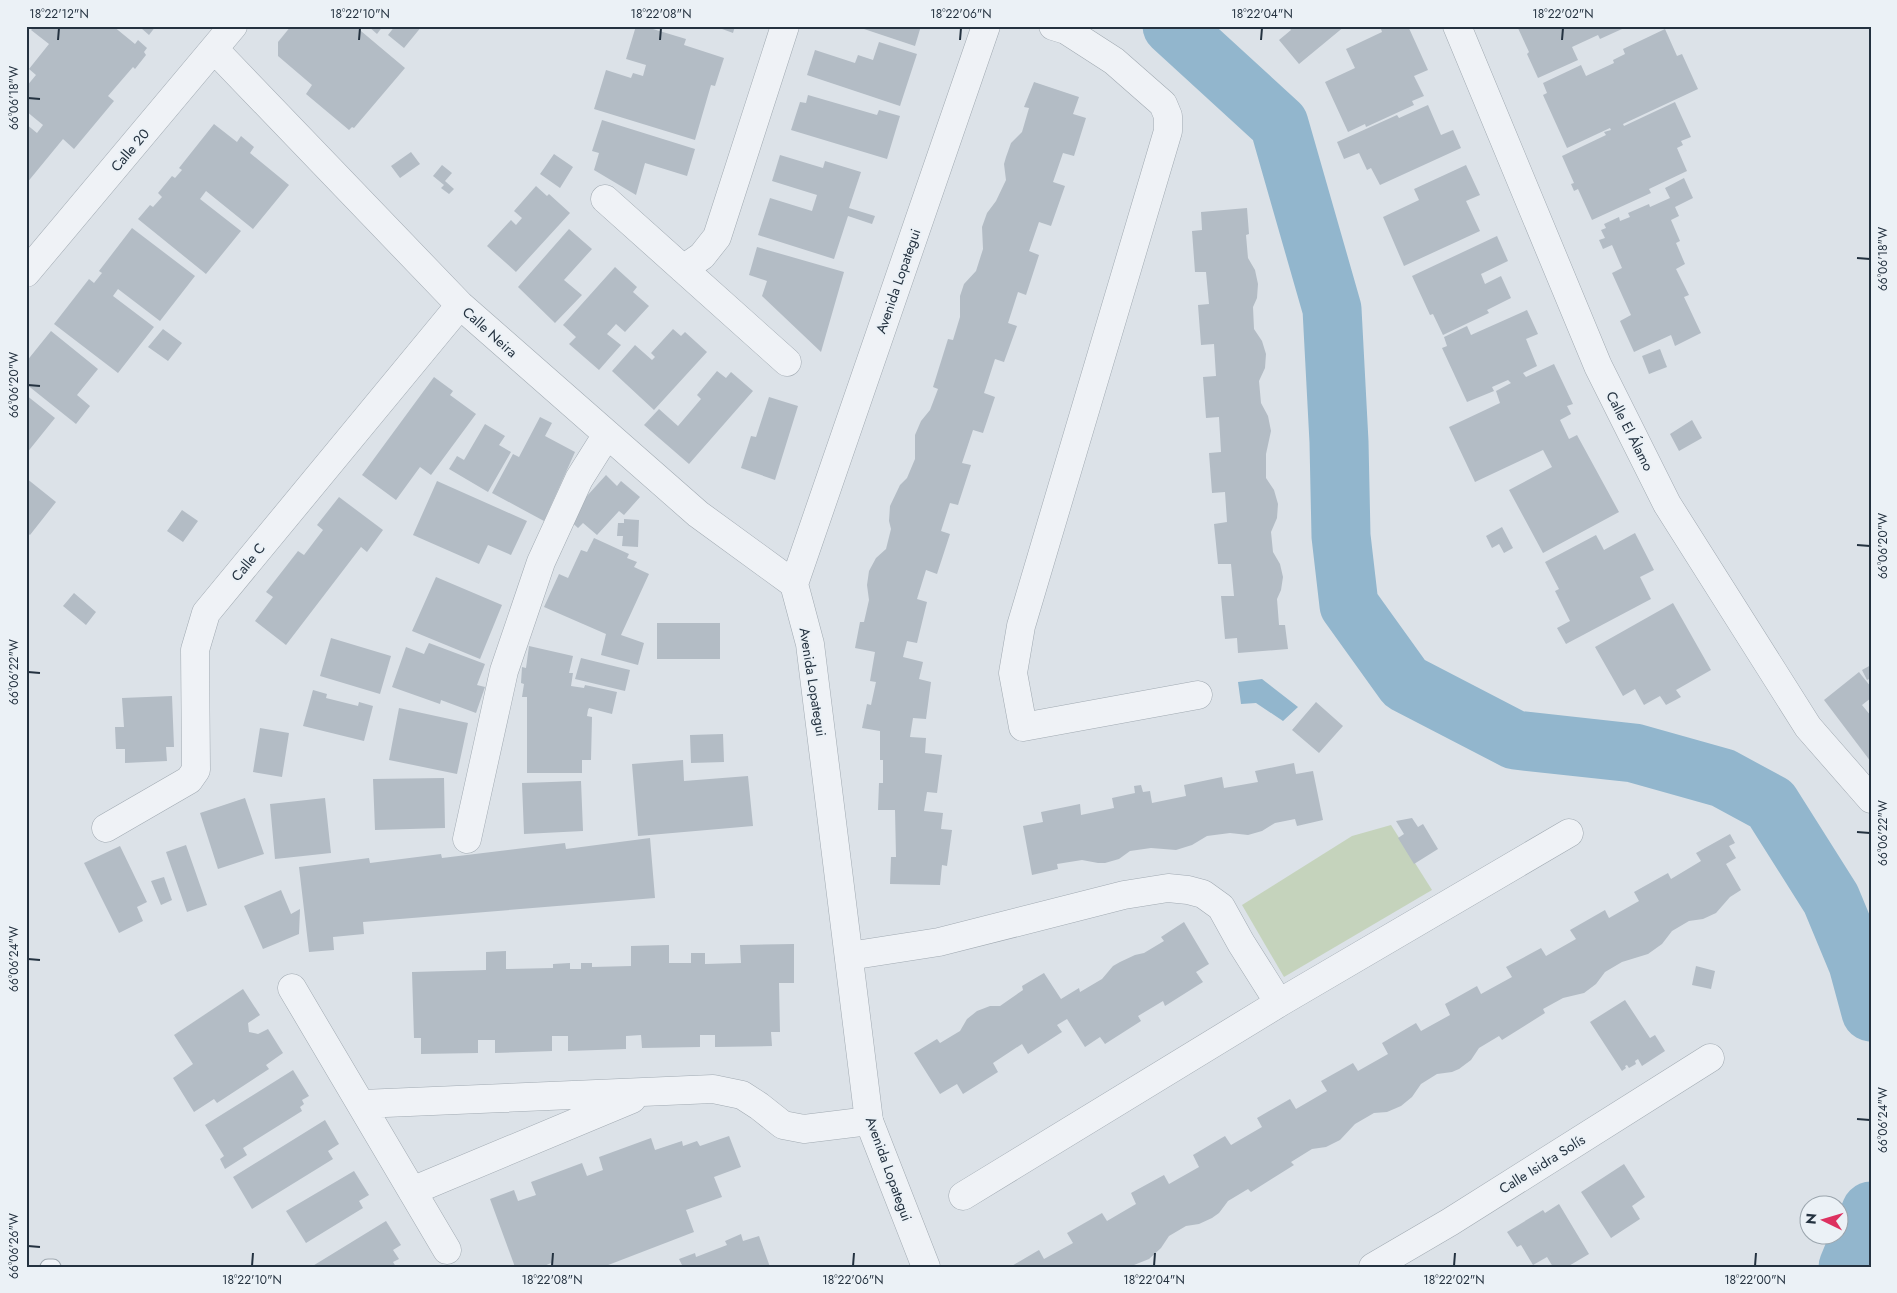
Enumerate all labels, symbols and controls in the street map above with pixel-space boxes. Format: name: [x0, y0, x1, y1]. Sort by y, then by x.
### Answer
text: 18°22'12"N: [29, 5, 89, 23]
text: 18°22'10"N: [330, 5, 390, 23]
text: 18°22'08"N: [631, 5, 692, 23]
text: 18°22'06"N: [930, 5, 992, 23]
text: 18°22'04"N: [1231, 5, 1293, 23]
text: 18°22'02"N: [1532, 5, 1594, 23]
text: 66°06'18"W: [5, 66, 23, 130]
street label: Calle 20: [106, 124, 154, 176]
street label: Avenida Lopategui: [871, 226, 925, 336]
text: 66°06'18"W: [1874, 227, 1892, 291]
street label: Calle Neira: [458, 302, 522, 362]
text: 66°06'20"W: [5, 352, 23, 418]
street label: Calle El Álamo: [1601, 388, 1659, 475]
text: 66°06'20"W: [1874, 513, 1892, 579]
street label: Calle C: [226, 539, 270, 585]
street label: Avenida Lopategui: [795, 626, 831, 738]
text: 66°06'22"W: [5, 639, 23, 705]
text: 66°06'22"W: [1874, 800, 1892, 866]
text: 66°06'24"W: [5, 926, 23, 992]
text: 66°06'24"W: [1874, 1087, 1892, 1153]
street label: Avenida Lopategui: [861, 1114, 917, 1224]
street label: Calle Isidra Solís: [1495, 1129, 1589, 1199]
north arrow: [1800, 1196, 1850, 1246]
text: N: [1801, 1212, 1821, 1225]
text: 66°06'26"W: [5, 1213, 23, 1279]
text: 18°22'10"N: [222, 1271, 282, 1289]
text: 18°22'08"N: [522, 1271, 583, 1289]
text: 18°22'06"N: [822, 1271, 884, 1289]
text: 18°22'04"N: [1123, 1271, 1185, 1289]
text: 18°22'02"N: [1423, 1271, 1485, 1289]
text: 18°22'00"N: [1724, 1271, 1786, 1289]

